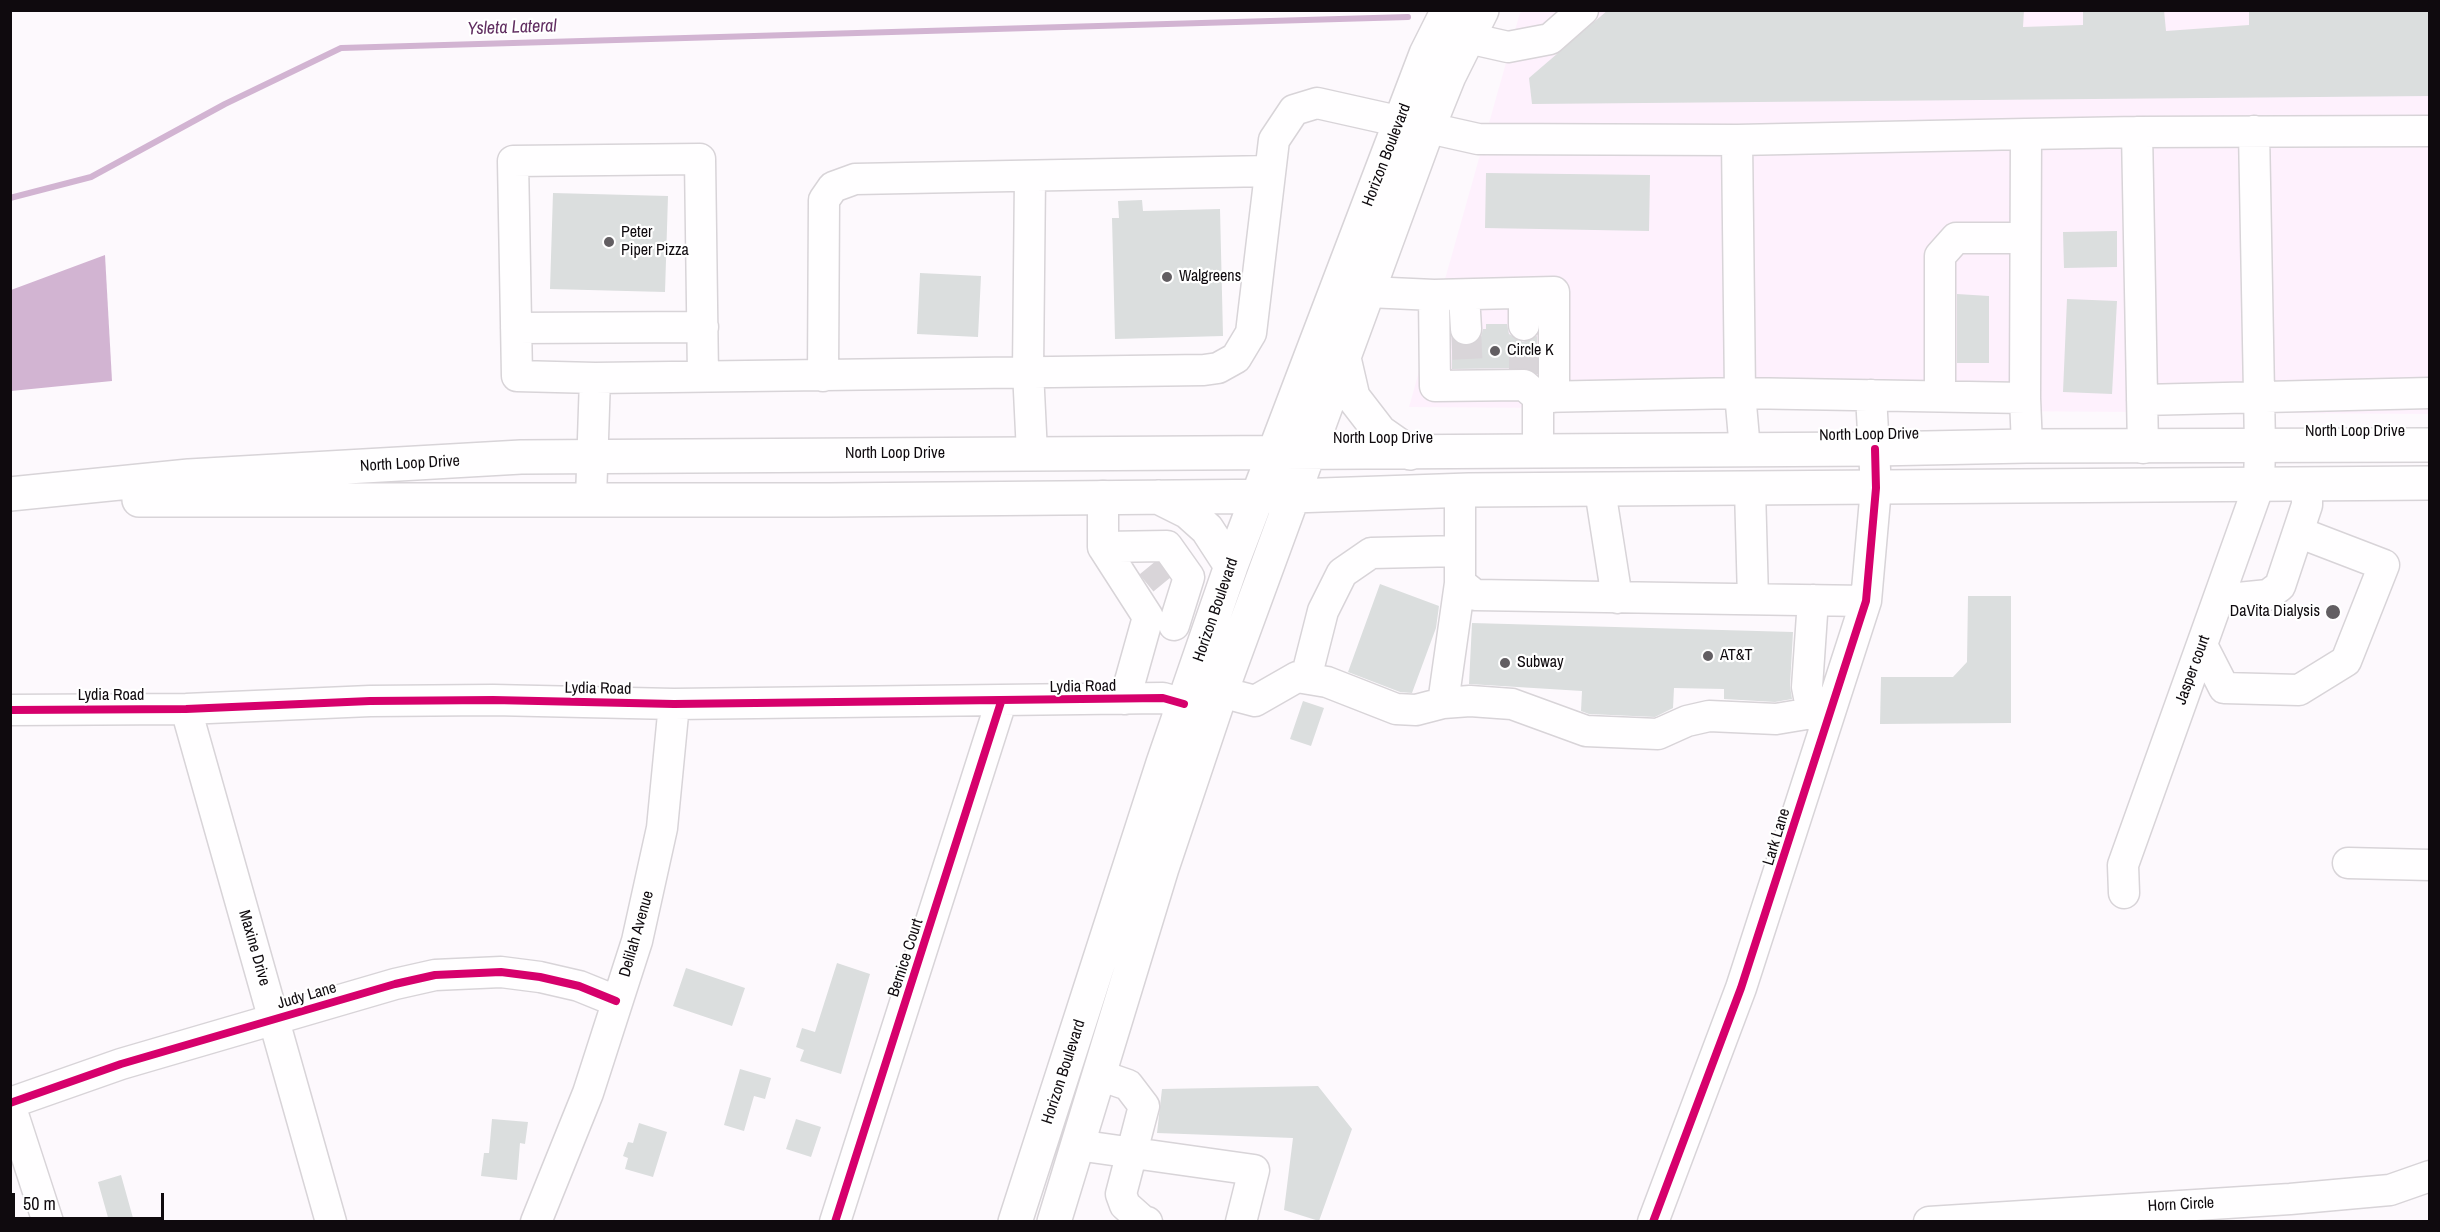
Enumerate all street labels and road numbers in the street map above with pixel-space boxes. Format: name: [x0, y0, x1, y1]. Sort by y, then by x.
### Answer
street label: Horizon Boulevard: [1359, 101, 1415, 209]
street label: North Loop Drive: [2305, 422, 2405, 442]
street label: North Loop Drive: [1819, 425, 1919, 445]
street label: North Loop Drive: [1333, 429, 1433, 449]
street label: North Loop Drive: [845, 444, 945, 464]
street label: North Loop Drive: [360, 452, 460, 476]
street label: Horizon Boulevard: [1189, 556, 1243, 664]
street label: Jasper court: [2172, 633, 2214, 707]
street label: Lydia Road: [1050, 677, 1116, 697]
street label: Lydia Road: [565, 679, 631, 699]
street label: Lydia Road: [78, 686, 144, 706]
street label: Lark Lane: [1759, 806, 1795, 868]
street label: Delilah Avenue: [616, 889, 658, 979]
street label: Maxine Drive: [234, 908, 274, 988]
street label: Bernice Court: [884, 917, 928, 999]
street label: Judy Lane: [275, 978, 339, 1014]
street label: Horizon Boulevard: [1038, 1017, 1090, 1127]
street label: Horn Circle: [2147, 1194, 2215, 1216]

